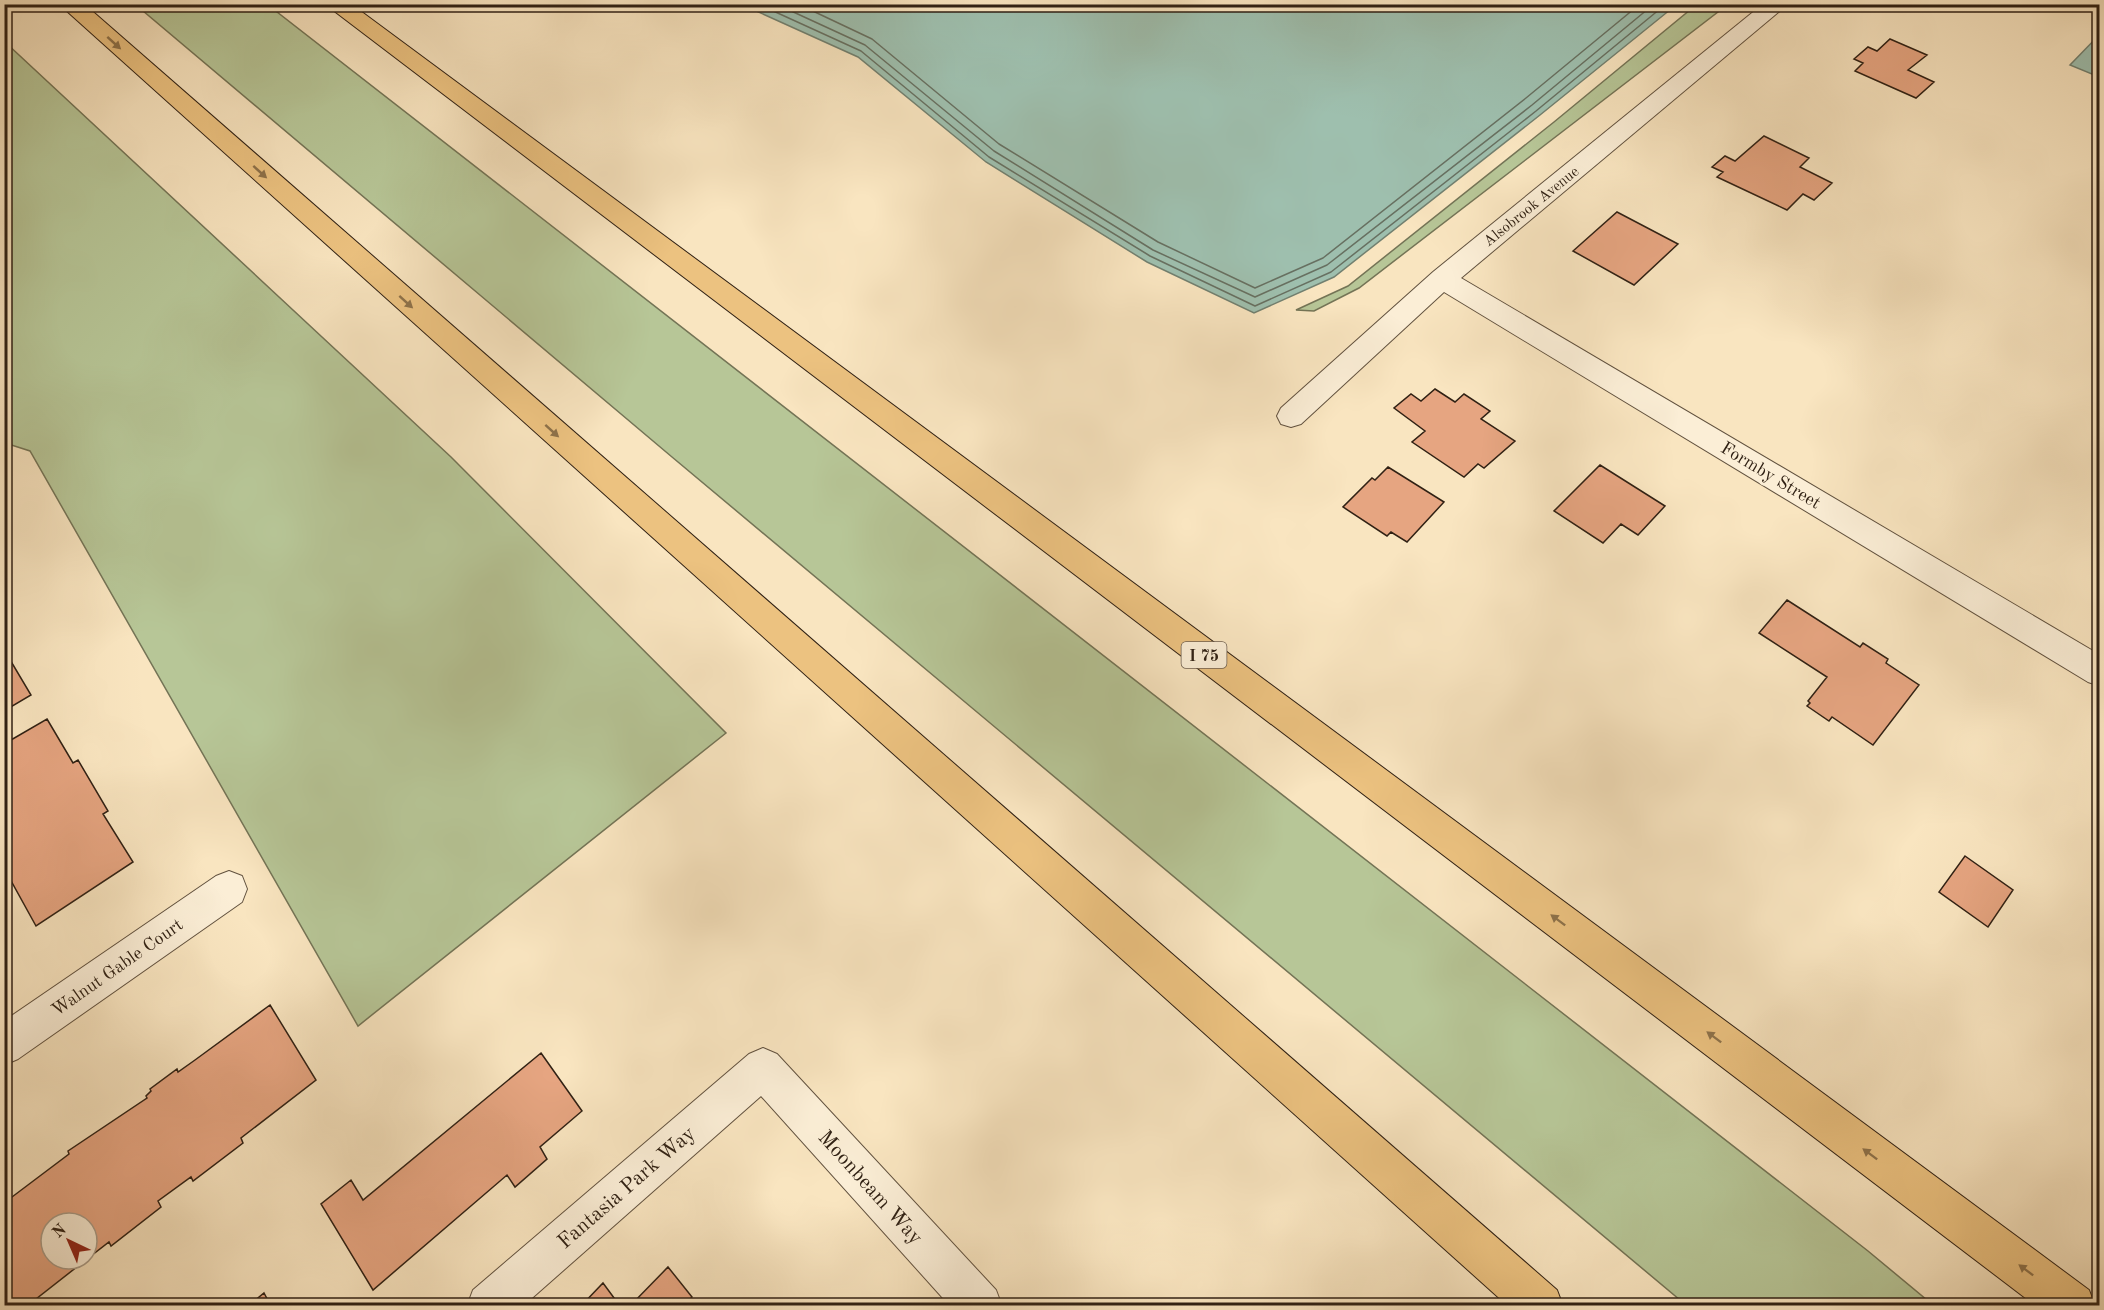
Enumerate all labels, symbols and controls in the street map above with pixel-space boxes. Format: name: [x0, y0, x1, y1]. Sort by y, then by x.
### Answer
one-way arrow: [106, 36, 121, 49]
street label: Alsobrook Avenue: [1481, 164, 1583, 250]
one-way arrow: [252, 166, 268, 179]
one-way arrow: [398, 295, 413, 308]
one-way arrow: [544, 424, 559, 437]
street label: Formby Street: [1717, 439, 1824, 513]
road number: I 75: [1182, 642, 1226, 668]
one-way arrow: [1550, 913, 1566, 926]
street label: Walnut Gable Court: [49, 916, 187, 1020]
one-way arrow: [1707, 1031, 1722, 1043]
street label: Fantasia Park Way: [554, 1123, 700, 1253]
street label: Moonbeam Way: [814, 1127, 926, 1249]
one-way arrow: [1863, 1148, 1878, 1160]
north arrow: [39, 1211, 99, 1271]
text: N: [50, 1221, 70, 1242]
one-way arrow: [2019, 1265, 2034, 1277]

